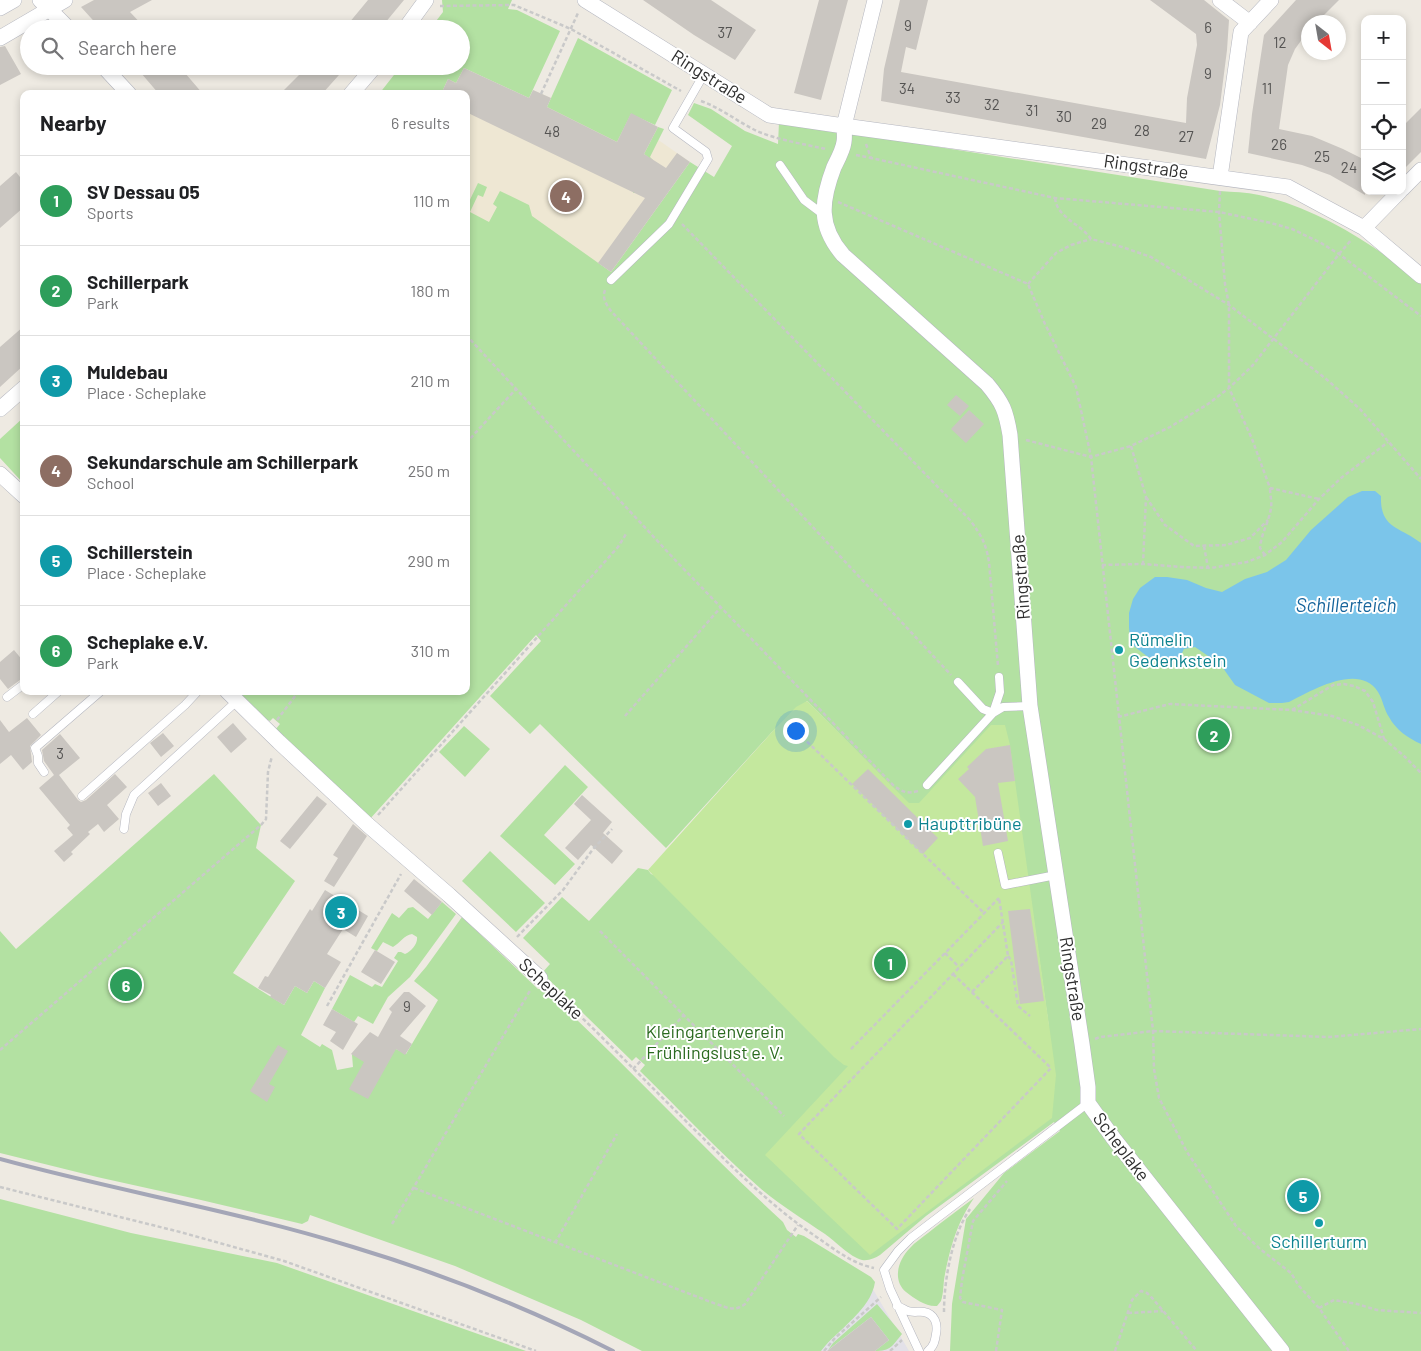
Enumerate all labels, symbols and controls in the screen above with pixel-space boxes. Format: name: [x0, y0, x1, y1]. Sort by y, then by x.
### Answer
north arrow: [1301, 15, 1346, 60]
map controls: [1361, 15, 1406, 195]
button: +: [1361, 15, 1406, 60]
house number: 9: [904, 16, 912, 34]
house number: 6: [1204, 18, 1212, 36]
search box: [20, 20, 470, 75]
house number: 37: [718, 23, 732, 41]
house number: 12: [1273, 33, 1287, 51]
icon: search: [38, 34, 66, 62]
text: Search here: [78, 36, 177, 59]
street label: Ringstraße: [668, 44, 752, 108]
button: −: [1361, 60, 1406, 105]
house number: 9: [1204, 64, 1212, 82]
house number: 34: [899, 79, 915, 97]
house number: 11: [1262, 79, 1272, 97]
house number: 33: [945, 88, 961, 106]
house number: 32: [984, 95, 1000, 113]
house number: 31: [1026, 101, 1038, 119]
button: locate: [1361, 105, 1406, 150]
house number: 30: [1056, 107, 1072, 125]
text: Nearby: [40, 110, 106, 135]
text: 6 results: [391, 113, 450, 132]
house number: 29: [1091, 114, 1107, 132]
house number: 28: [1134, 121, 1150, 139]
house number: 48: [544, 122, 560, 140]
house number: 27: [1178, 127, 1194, 145]
house number: 26: [1271, 135, 1287, 153]
house number: 25: [1314, 147, 1330, 165]
street label: Ringstraße: [1102, 149, 1190, 183]
button: layers: [1361, 150, 1406, 195]
house number: 24: [1341, 158, 1357, 176]
pin: 4: [550, 177, 582, 215]
text: SV Dessau 05: [87, 180, 200, 203]
text: 1: [53, 191, 59, 210]
text: 110 m: [413, 191, 450, 210]
text: Sports: [87, 203, 133, 222]
text: Schillerpark: [87, 270, 189, 293]
text: 2: [52, 281, 60, 300]
text: 180 m: [411, 281, 450, 300]
text: Park: [87, 293, 118, 312]
text: Muldebau: [87, 360, 168, 383]
text: 3: [52, 371, 60, 390]
text: 210 m: [411, 371, 450, 390]
text: Place · Scheplake: [87, 383, 207, 402]
text: Sekundarschule am Schillerpark: [87, 450, 358, 473]
text: 4: [51, 461, 61, 480]
text: 250 m: [408, 461, 450, 480]
text: School: [87, 473, 134, 492]
street label: Ringstraße: [1006, 534, 1034, 620]
text: Schillerstein: [87, 540, 193, 563]
text: 5: [52, 551, 60, 570]
text: 290 m: [408, 551, 450, 570]
text: Place · Scheplake: [87, 563, 207, 582]
water label: Schillerteich: [1296, 593, 1396, 616]
place label: Rümelin Gedenkstein: [1129, 628, 1226, 671]
text: Scheplake e.V.: [87, 630, 208, 653]
text: 6: [52, 641, 60, 660]
text: 310 m: [411, 641, 450, 660]
marker: Rümelin Gedenkstein: [1113, 644, 1125, 656]
text: Park: [87, 653, 118, 672]
pin: 2: [1198, 716, 1230, 754]
your location: [783, 718, 809, 744]
house number: 3: [56, 744, 64, 762]
place label: Haupttribüne: [918, 812, 1022, 834]
marker: Haupttribüne: [902, 818, 914, 830]
pin: 3: [325, 893, 357, 931]
street label: Ringstraße: [1055, 935, 1091, 1023]
pin: 1: [874, 944, 906, 982]
street label: Scheplake: [515, 953, 589, 1024]
pin: 6: [110, 966, 142, 1004]
house number: 9: [403, 997, 411, 1015]
park label: Kleingartenverein Frühlingslust e. V.: [646, 1020, 784, 1063]
street label: Scheplake: [1089, 1108, 1155, 1185]
pin: 5: [1287, 1177, 1319, 1215]
marker: Schillerturm: [1313, 1217, 1325, 1229]
place label: Schillerturm: [1271, 1230, 1367, 1252]

